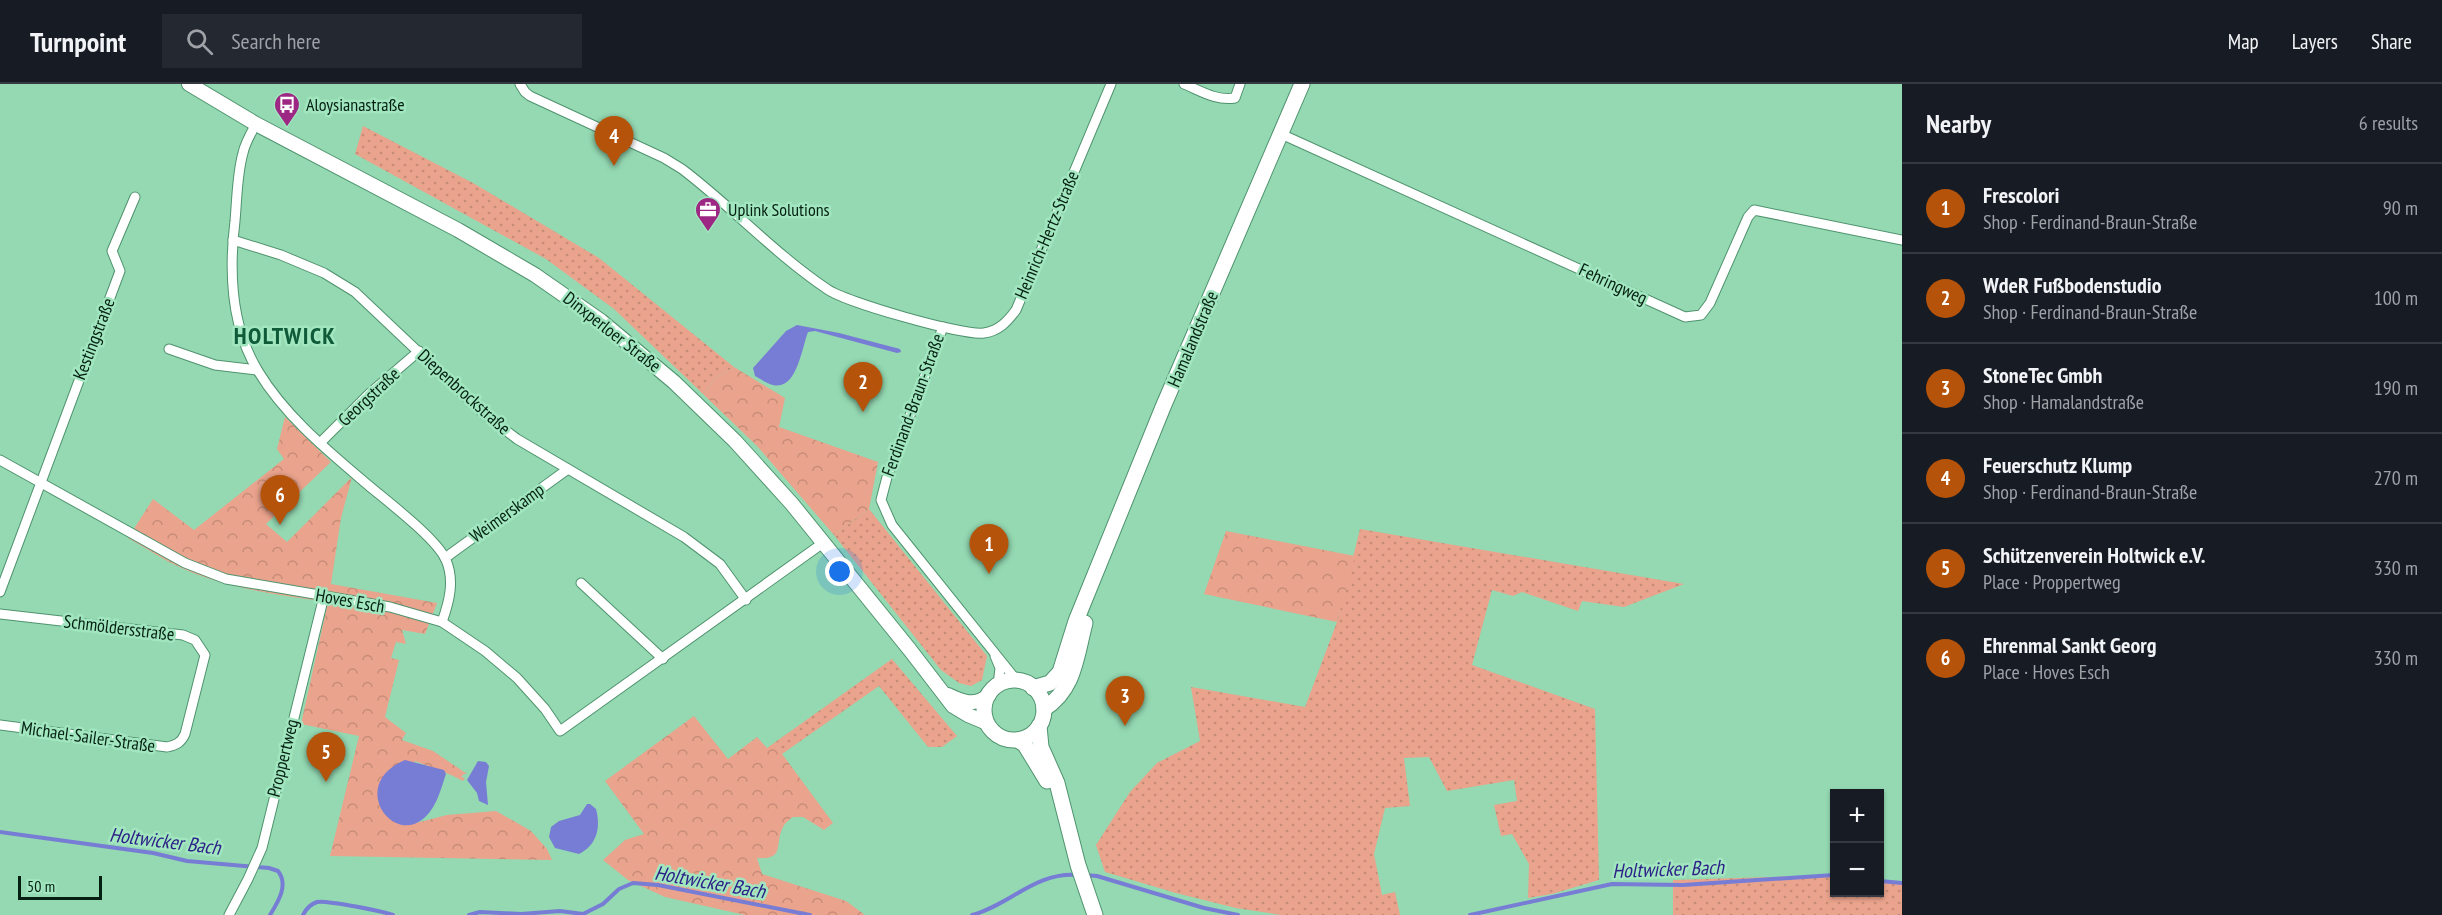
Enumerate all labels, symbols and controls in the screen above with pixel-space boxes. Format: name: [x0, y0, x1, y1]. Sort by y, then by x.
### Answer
search box: [162, 14, 582, 68]
text: Turnpoint: [30, 23, 126, 60]
icon: search: [183, 25, 216, 58]
text: Search here: [231, 27, 321, 55]
text: Map: [2228, 28, 2259, 55]
text: Layers: [2292, 28, 2338, 55]
text: Share: [2371, 28, 2412, 55]
bus stop icon: Aloysianastraße: [272, 90, 302, 128]
place label: Aloysianastraße: [306, 93, 405, 116]
text: Nearby: [1926, 107, 1991, 140]
text: 6 results: [2359, 110, 2418, 136]
pin: 4: [594, 116, 634, 166]
street label: Heinrich-Hertz-Straße: [1009, 167, 1084, 302]
text: Frescolori: [1983, 181, 2060, 209]
office icon: Uplink Solutions: [693, 195, 723, 233]
text: 1: [1941, 195, 1950, 221]
text: 90 m: [2383, 195, 2418, 221]
place label: Uplink Solutions: [728, 198, 830, 221]
text: Shop · Ferdinand-Braun-Straße: [1983, 209, 2197, 235]
street label: Fehringweg: [1575, 258, 1651, 309]
text: WdeR Fußbodenstudio: [1983, 271, 2161, 299]
text: 2: [1941, 285, 1950, 311]
text: 100 m: [2374, 285, 2418, 311]
street label: Dinxperloer Straße: [559, 286, 666, 377]
street label: Hamalandstraße: [1162, 287, 1223, 390]
street label: Kestingstraße: [67, 295, 120, 383]
text: Shop · Ferdinand-Braun-Straße: [1983, 299, 2197, 325]
district label: HOLTWICK: [234, 320, 336, 351]
street label: Ferdinand-Braun-Straße: [876, 330, 949, 479]
street label: Diepenbrockstraße: [413, 344, 516, 439]
text: StoneTec Gmbh: [1983, 361, 2102, 389]
street label: Georgstraße: [333, 362, 404, 431]
pin: 2: [844, 362, 882, 412]
text: 3: [1941, 375, 1950, 401]
text: 190 m: [2374, 375, 2418, 401]
text: Shop · Hamalandstraße: [1983, 389, 2144, 415]
text: Feuerschutz Klump: [1983, 451, 2132, 479]
text: 4: [1941, 465, 1950, 491]
text: 270 m: [2374, 465, 2418, 491]
pin: 6: [260, 476, 300, 525]
street label: Weimerskamp: [465, 478, 549, 547]
text: Shop · Ferdinand-Braun-Straße: [1983, 479, 2197, 505]
pin: 1: [970, 524, 1008, 574]
text: Schützenverein Holtwick e.V.: [1983, 541, 2206, 569]
text: 5: [1941, 555, 1950, 581]
text: 330 m: [2374, 555, 2418, 581]
your location: [825, 557, 854, 586]
text: Place · Proppertweg: [1983, 569, 2121, 595]
street label: Hoves Esch: [314, 583, 386, 618]
street label: Schmöldersstraße: [62, 609, 176, 646]
text: Ehrenmal Sankt Georg: [1983, 631, 2156, 659]
text: 6: [1941, 645, 1950, 671]
text: 330 m: [2374, 645, 2418, 671]
text: Place · Hoves Esch: [1983, 659, 2110, 685]
pin: 3: [1106, 676, 1144, 726]
street label: Michael-Sailer-Straße: [19, 716, 157, 757]
street label: Proppertweg: [262, 717, 303, 799]
pin: 5: [306, 732, 346, 782]
map controls: [1830, 789, 1884, 897]
button: +: [1830, 789, 1884, 843]
water label: Holtwicker Bach: [108, 821, 223, 861]
button: −: [1830, 843, 1884, 897]
water label: Holtwicker Bach: [1612, 854, 1725, 884]
water label: Holtwicker Bach: [653, 860, 768, 905]
scale bar: [18, 873, 102, 900]
text: 50 m: [27, 876, 55, 896]

